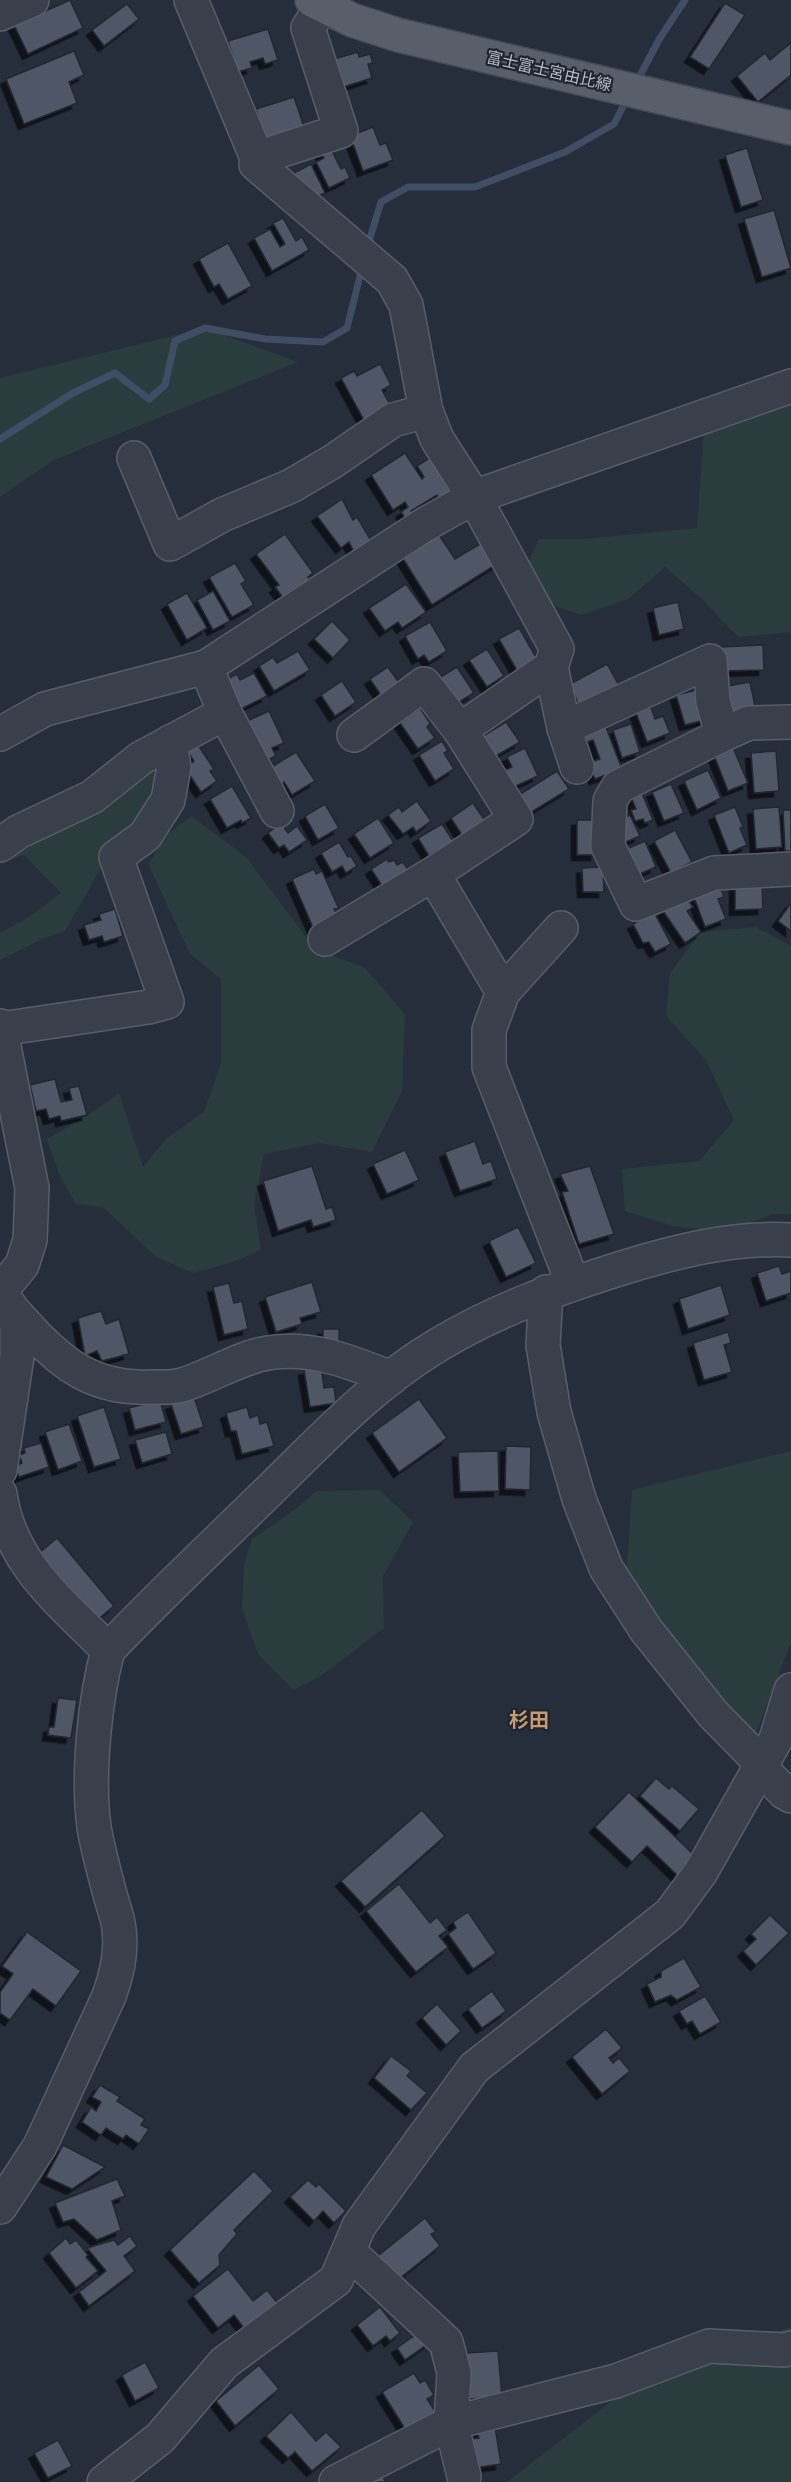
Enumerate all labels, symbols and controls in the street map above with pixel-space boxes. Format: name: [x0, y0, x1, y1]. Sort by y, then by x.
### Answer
street label: 富士富士宮由比線: [484, 47, 614, 95]
district label: 杉田: [509, 1708, 549, 1732]

